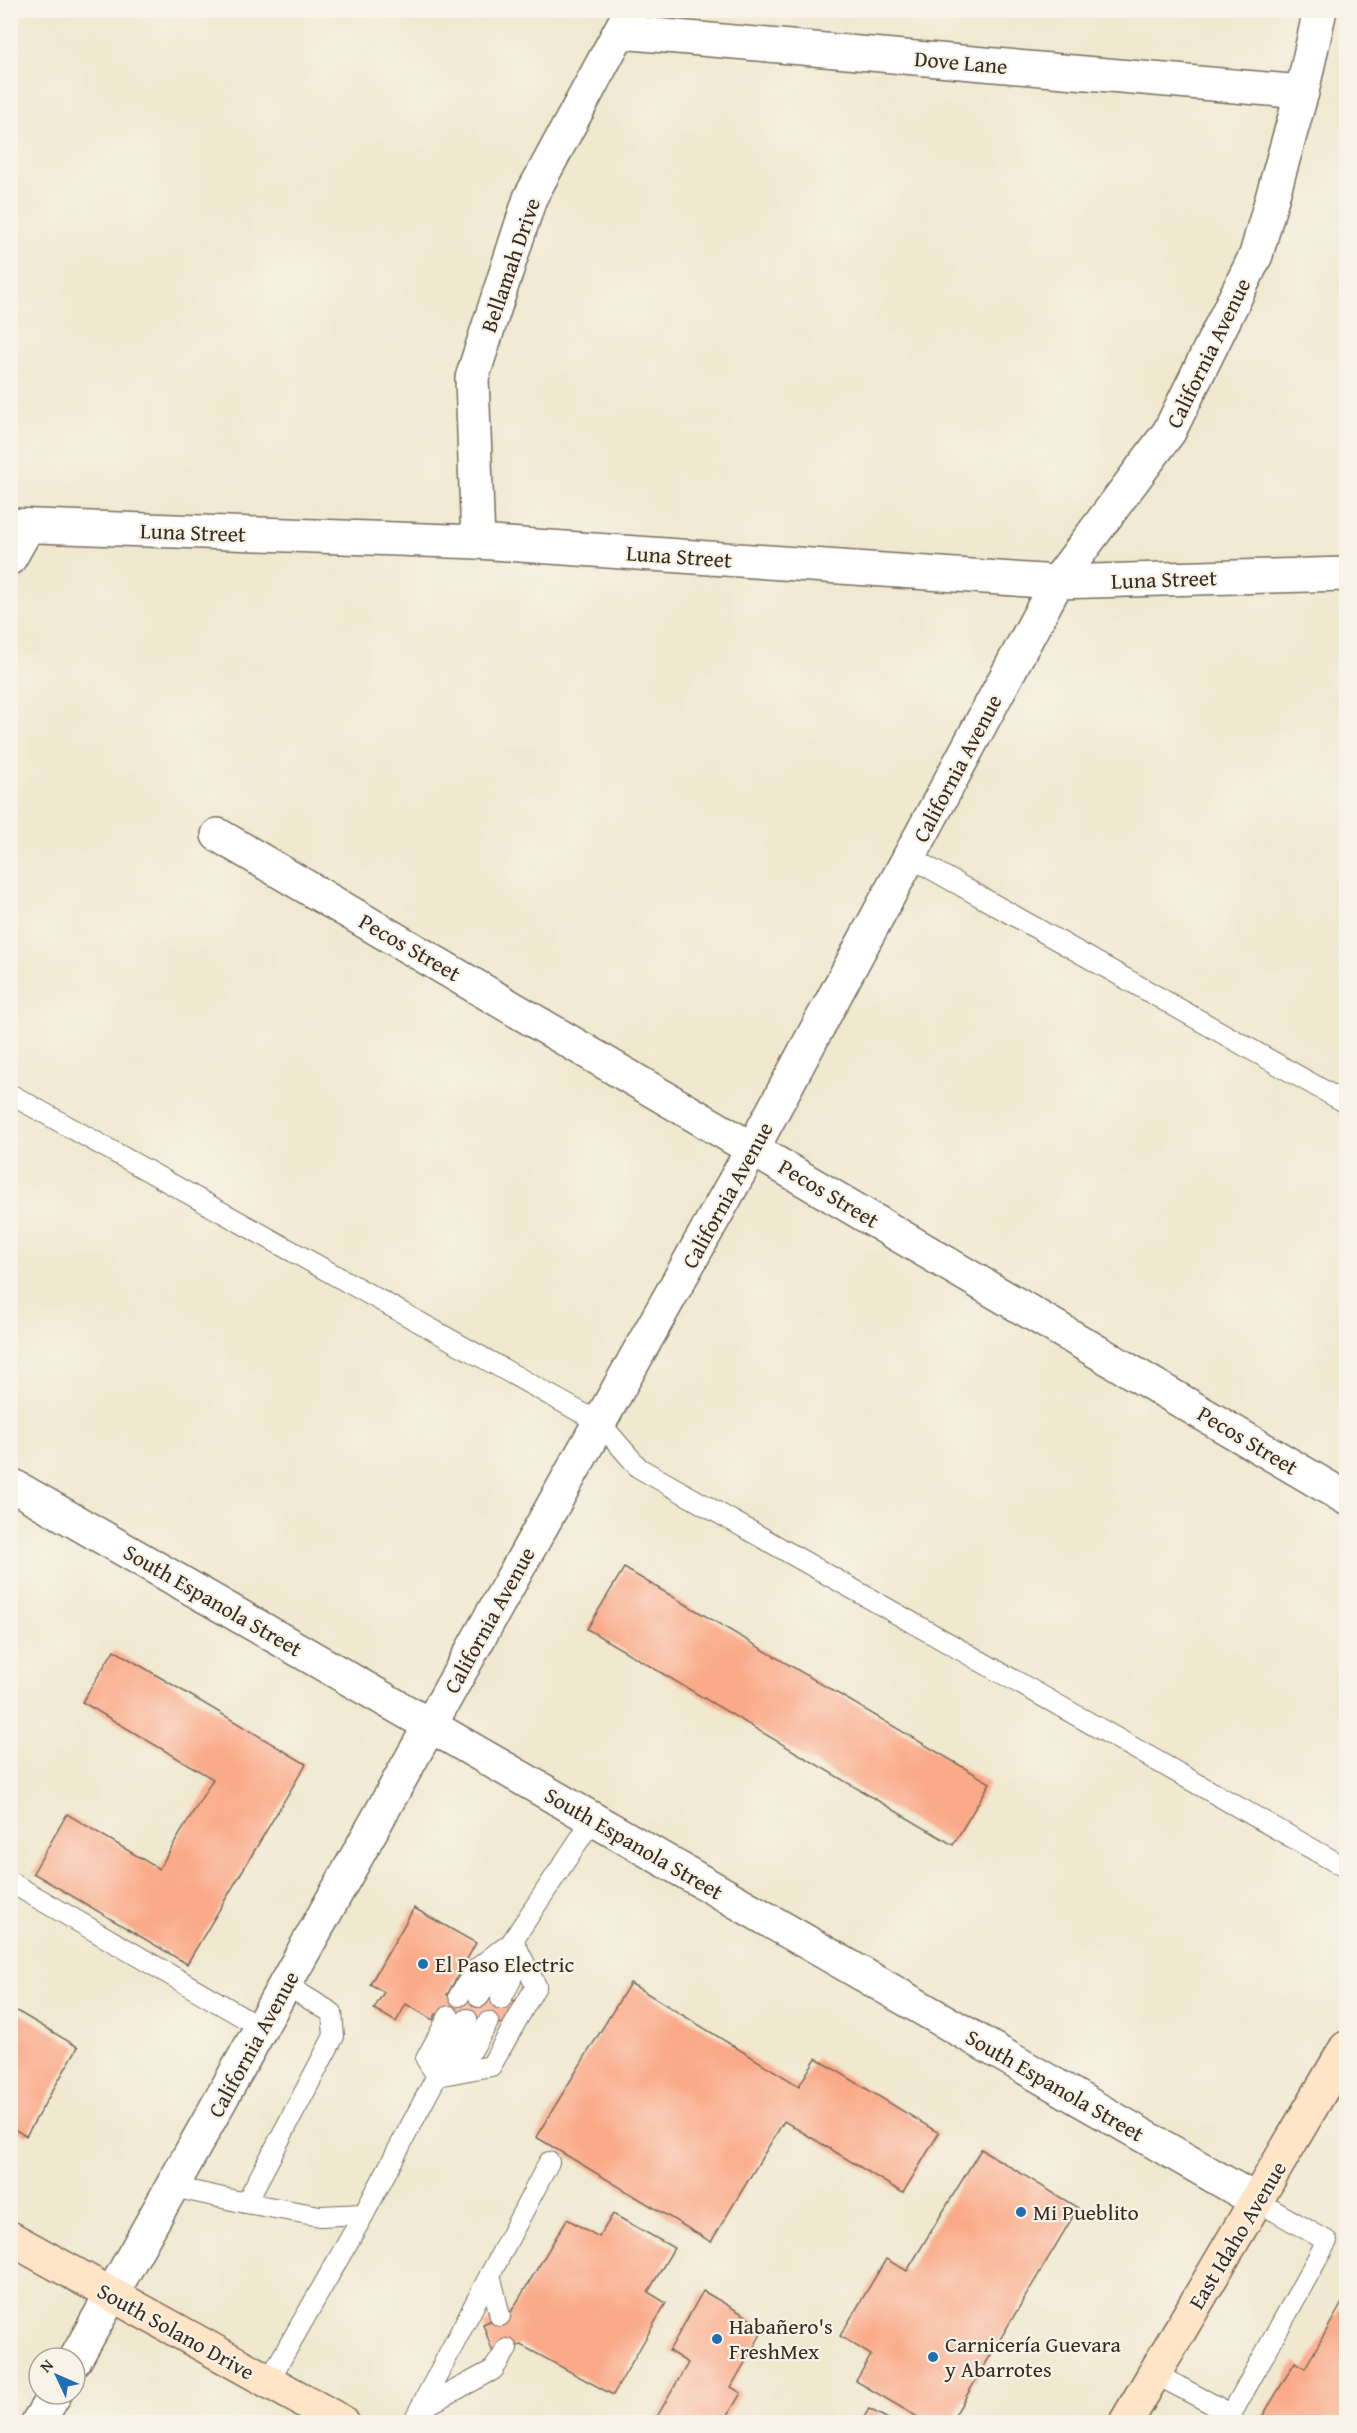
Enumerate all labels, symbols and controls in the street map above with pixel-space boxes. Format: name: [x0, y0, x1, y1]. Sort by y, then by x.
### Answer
street label: Dove Lane: [913, 42, 1009, 82]
street label: Bellamah Drive: [472, 193, 548, 337]
street label: California Avenue: [1158, 273, 1258, 433]
street label: Luna Street: [140, 514, 247, 550]
street label: Luna Street: [625, 536, 733, 576]
street label: Luna Street: [1111, 561, 1218, 597]
street label: California Avenue: [905, 688, 1009, 848]
street label: Pecos Street: [353, 905, 467, 989]
street label: California Avenue: [673, 1116, 781, 1274]
street label: Pecos Street: [773, 1150, 886, 1236]
street label: Pecos Street: [1192, 1397, 1305, 1483]
street label: South Espanola Street: [118, 1536, 309, 1664]
street label: California Avenue: [435, 1541, 543, 1699]
street label: South Espanola Street: [539, 1779, 730, 1907]
place label: El Paso Electric: [435, 1948, 575, 1980]
marker: El Paso Electric: [416, 1957, 430, 1971]
street label: California Avenue: [199, 1965, 307, 2123]
street label: South Espanola Street: [960, 2021, 1151, 2149]
street label: East Idaho Avenue: [1180, 2155, 1294, 2315]
place label: Mi Pueblito: [1033, 2196, 1139, 2228]
marker: Mi Pueblito: [1014, 2205, 1028, 2219]
street label: South Solano Drive: [92, 2275, 260, 2387]
place label: Habañero's FreshMex: [729, 2310, 833, 2367]
place label: Carnicería Guevara y Abarrotes: [944, 2328, 1121, 2385]
marker: Habañero's FreshMex: [710, 2332, 724, 2346]
north arrow: [27, 2346, 87, 2406]
marker: Carnicería Guevara y Abarrotes: [926, 2350, 940, 2364]
text: N: [34, 2353, 59, 2378]

